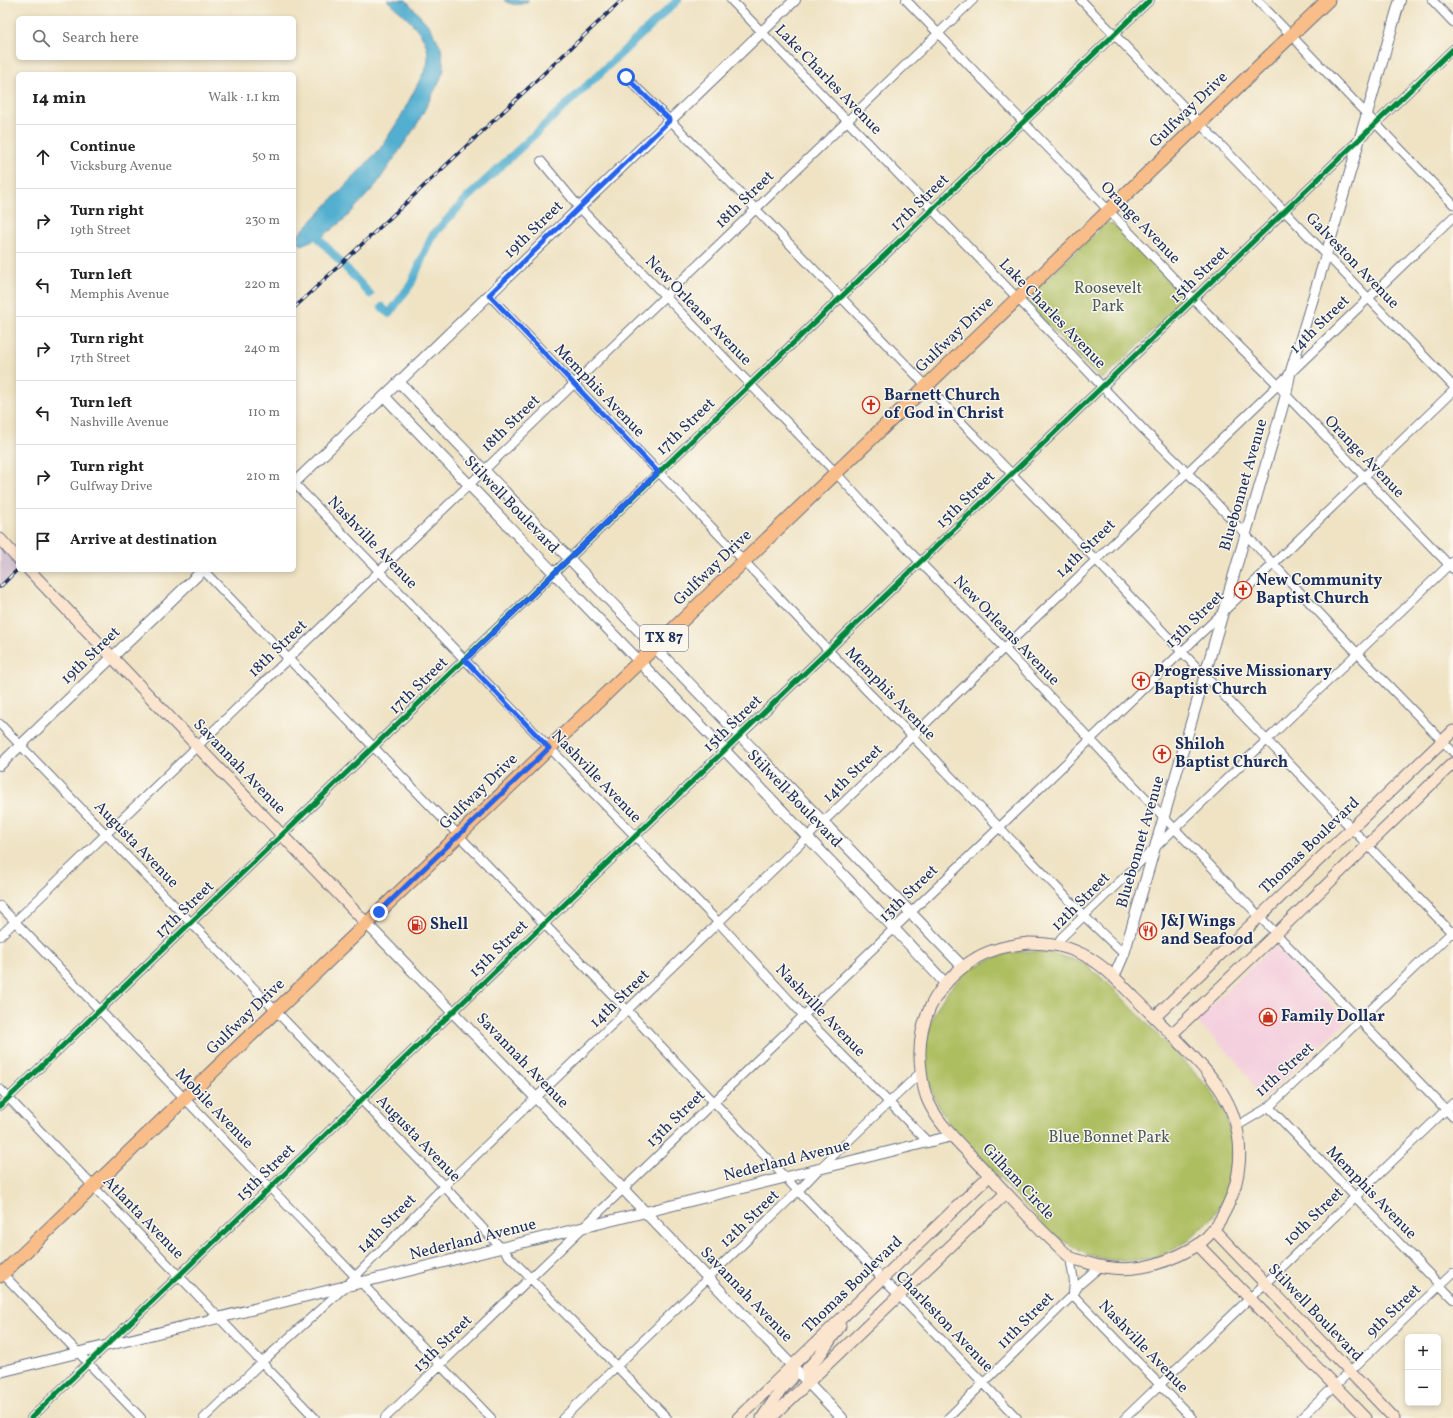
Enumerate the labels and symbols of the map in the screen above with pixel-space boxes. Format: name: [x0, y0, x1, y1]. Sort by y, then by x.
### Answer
street label: Lake Charles Avenue: [770, 20, 886, 140]
street label: Gulfway Drive: [1145, 67, 1233, 153]
route start: [617, 68, 635, 86]
street label: 18th Street: [711, 166, 780, 234]
street label: 17th Street: [886, 169, 955, 237]
street label: Orange Avenue: [1095, 177, 1185, 269]
street label: 19th Street: [499, 196, 569, 264]
street label: Galveston Avenue: [1300, 208, 1404, 314]
street label: 15th Street: [1166, 241, 1235, 309]
street label: New Orleans Avenue: [640, 251, 756, 371]
street label: Lake Charles Avenue: [994, 254, 1110, 374]
park label: Roosevelt Park: [1074, 278, 1142, 318]
street label: 14th Street: [1285, 290, 1355, 359]
street label: Gulfway Drive: [911, 292, 999, 378]
street label: Memphis Avenue: [549, 339, 649, 443]
place label: Barnett Church of God in Christ: [884, 385, 1004, 425]
street label: 18th Street: [477, 390, 546, 458]
street label: 17th Street: [652, 393, 721, 461]
church icon: Barnett Church of God in Christ: [861, 395, 881, 415]
street label: Orange Avenue: [1319, 411, 1409, 503]
street label: Bluebonnet Avenue: [1215, 416, 1273, 554]
street label: Stilwell Boulevard: [458, 451, 564, 559]
street label: 15th Street: [932, 466, 1001, 534]
street label: Nashville Avenue: [322, 492, 422, 594]
street label: 14th Street: [1051, 514, 1121, 583]
street label: Gulfway Drive: [669, 525, 757, 611]
place label: New Community Baptist Church: [1256, 570, 1382, 610]
street label: New Orleans Avenue: [948, 571, 1064, 691]
church icon: New Community Baptist Church: [1233, 580, 1253, 600]
street label: 13th Street: [1160, 586, 1230, 654]
street label: 18th Street: [244, 615, 313, 683]
street label: 19th Street: [56, 622, 126, 690]
road number: TX 87: [640, 625, 688, 651]
street label: Memphis Avenue: [840, 642, 940, 746]
street label: 17th Street: [385, 652, 454, 720]
place label: Progressive Missionary Baptist Church: [1154, 661, 1332, 701]
church icon: Progressive Missionary Baptist Church: [1131, 671, 1151, 691]
street label: 15th Street: [699, 690, 768, 758]
street label: Savannah Avenue: [188, 714, 290, 820]
street label: Nashville Avenue: [546, 726, 646, 828]
place label: Shiloh Baptist Church: [1175, 734, 1288, 774]
street label: 14th Street: [818, 739, 888, 808]
church icon: Shiloh Baptist Church: [1152, 744, 1172, 764]
street label: Stilwell Boulevard: [741, 745, 847, 853]
street label: Gulfway Drive: [435, 749, 523, 835]
street label: Bluebonnet Avenue: [1112, 773, 1170, 911]
street label: Thomas Boulevard: [1255, 793, 1365, 899]
street label: Augusta Avenue: [89, 797, 183, 893]
street label: 13th Street: [874, 860, 944, 928]
street label: 12th Street: [1047, 867, 1116, 936]
street label: 17th Street: [151, 876, 220, 944]
route end: [370, 903, 388, 921]
place label: J&J Wings and Seafood: [1160, 911, 1253, 951]
place label: Shell: [430, 914, 469, 936]
fuel station icon: Shell: [407, 915, 427, 935]
street label: 15th Street: [465, 915, 534, 983]
restaurant icon: J&J Wings and Seafood: [1138, 921, 1158, 941]
street label: Nashville Avenue: [770, 960, 870, 1062]
street label: 14th Street: [585, 964, 655, 1033]
street label: Gulfway Drive: [202, 974, 290, 1060]
place label: Family Dollar: [1281, 1006, 1385, 1028]
shop icon: Family Dollar: [1258, 1007, 1278, 1027]
street label: Savannah Avenue: [471, 1008, 573, 1114]
street label: 11th Street: [1251, 1037, 1320, 1103]
street label: Mobile Avenue: [170, 1064, 258, 1154]
street label: 13th Street: [641, 1085, 711, 1153]
street label: Augusta Avenue: [371, 1091, 465, 1187]
park label: Blue Bonnet Park: [1048, 1127, 1170, 1149]
street label: Nederland Avenue: [721, 1135, 853, 1187]
street label: 15th Street: [232, 1139, 301, 1207]
street label: Gilham Circle: [977, 1139, 1059, 1225]
street label: Memphis Avenue: [1321, 1141, 1421, 1245]
street label: Atlanta Avenue: [98, 1171, 188, 1265]
street label: 10th Street: [1279, 1182, 1349, 1251]
street label: 12th Street: [715, 1185, 785, 1253]
street label: 14th Street: [352, 1189, 422, 1259]
street label: Nederland Avenue: [407, 1214, 539, 1266]
street label: Thomas Boulevard: [798, 1232, 908, 1338]
street label: Savannah Avenue: [695, 1242, 797, 1348]
street label: Stilwell Boulevard: [1262, 1259, 1368, 1367]
street label: Charleston Avenue: [890, 1267, 998, 1377]
street label: 9th Street: [1362, 1279, 1427, 1343]
street label: 11th Street: [993, 1287, 1060, 1354]
street label: Nashville Avenue: [1093, 1296, 1193, 1398]
street label: 13th Street: [408, 1310, 478, 1378]

